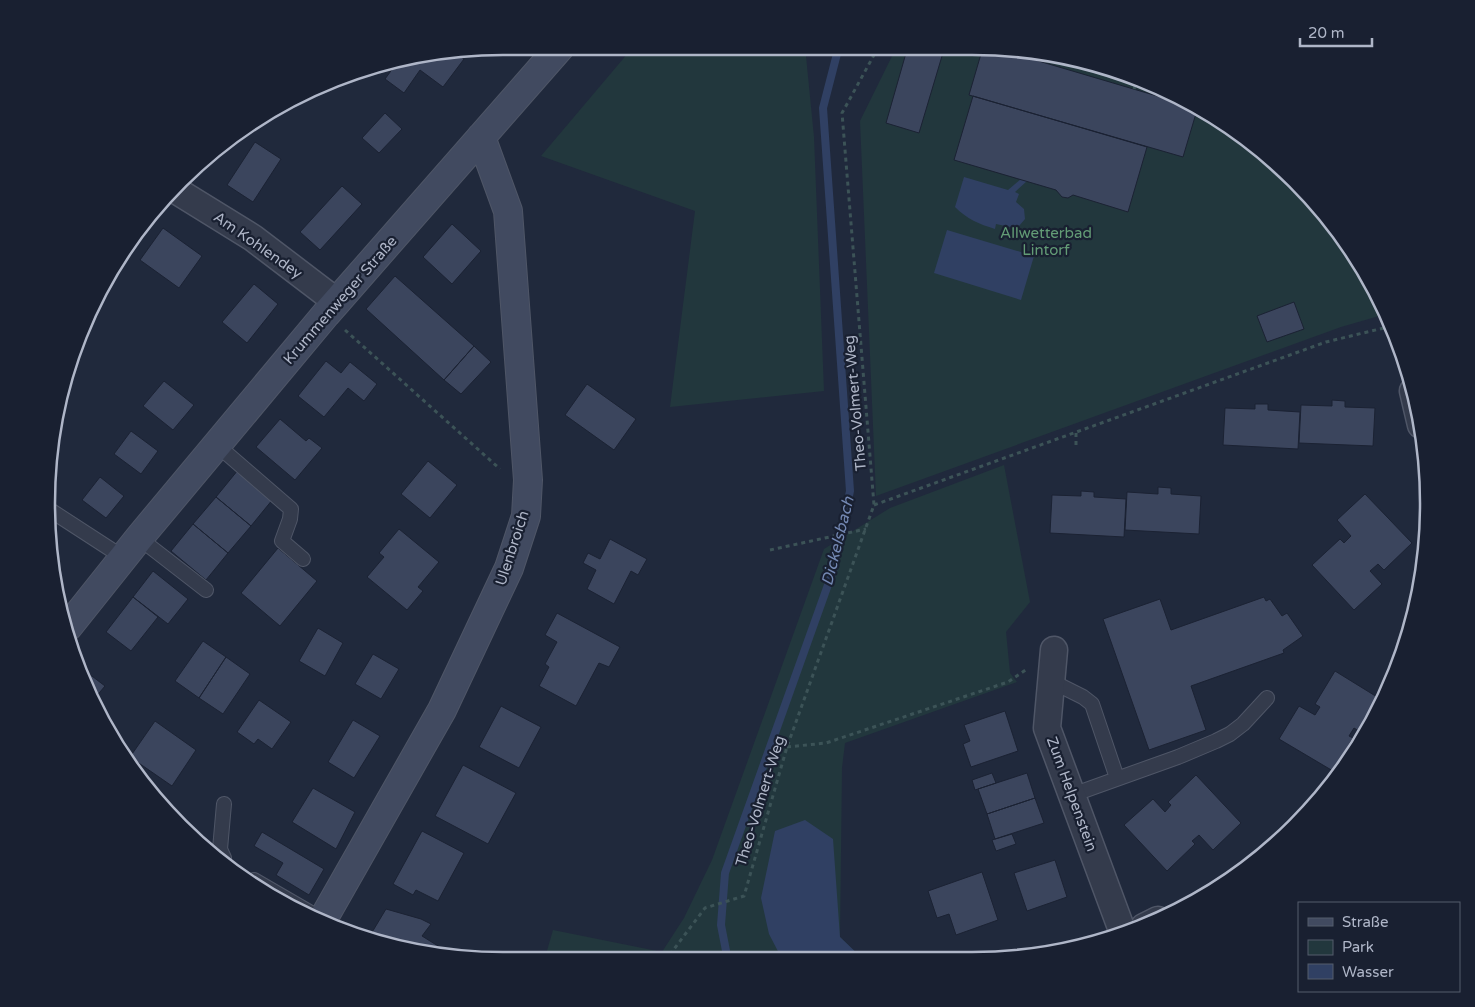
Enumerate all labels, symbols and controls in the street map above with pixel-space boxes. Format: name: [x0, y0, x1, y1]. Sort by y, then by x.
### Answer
scale bar: [1300, 15, 1372, 47]
text: 20 m: [1308, 24, 1345, 42]
street label: Am Kohlendey: [210, 208, 306, 282]
park label: Allwetterbad Lintorf: [1000, 224, 1092, 259]
street label: Krummenweger Straße: [279, 232, 401, 368]
street label: Theo-Volmert-Weg: [840, 334, 870, 472]
water label: Dickelsbach: [817, 493, 859, 588]
street label: Ulenbroich: [491, 508, 533, 588]
street label: Theo-Volmert-Weg: [731, 733, 789, 869]
street label: Zum Helpenstein: [1043, 734, 1101, 854]
legend: [1298, 902, 1460, 992]
text: Straße: [1342, 913, 1388, 931]
text: Park: [1342, 938, 1374, 956]
text: Wasser: [1342, 963, 1394, 981]

